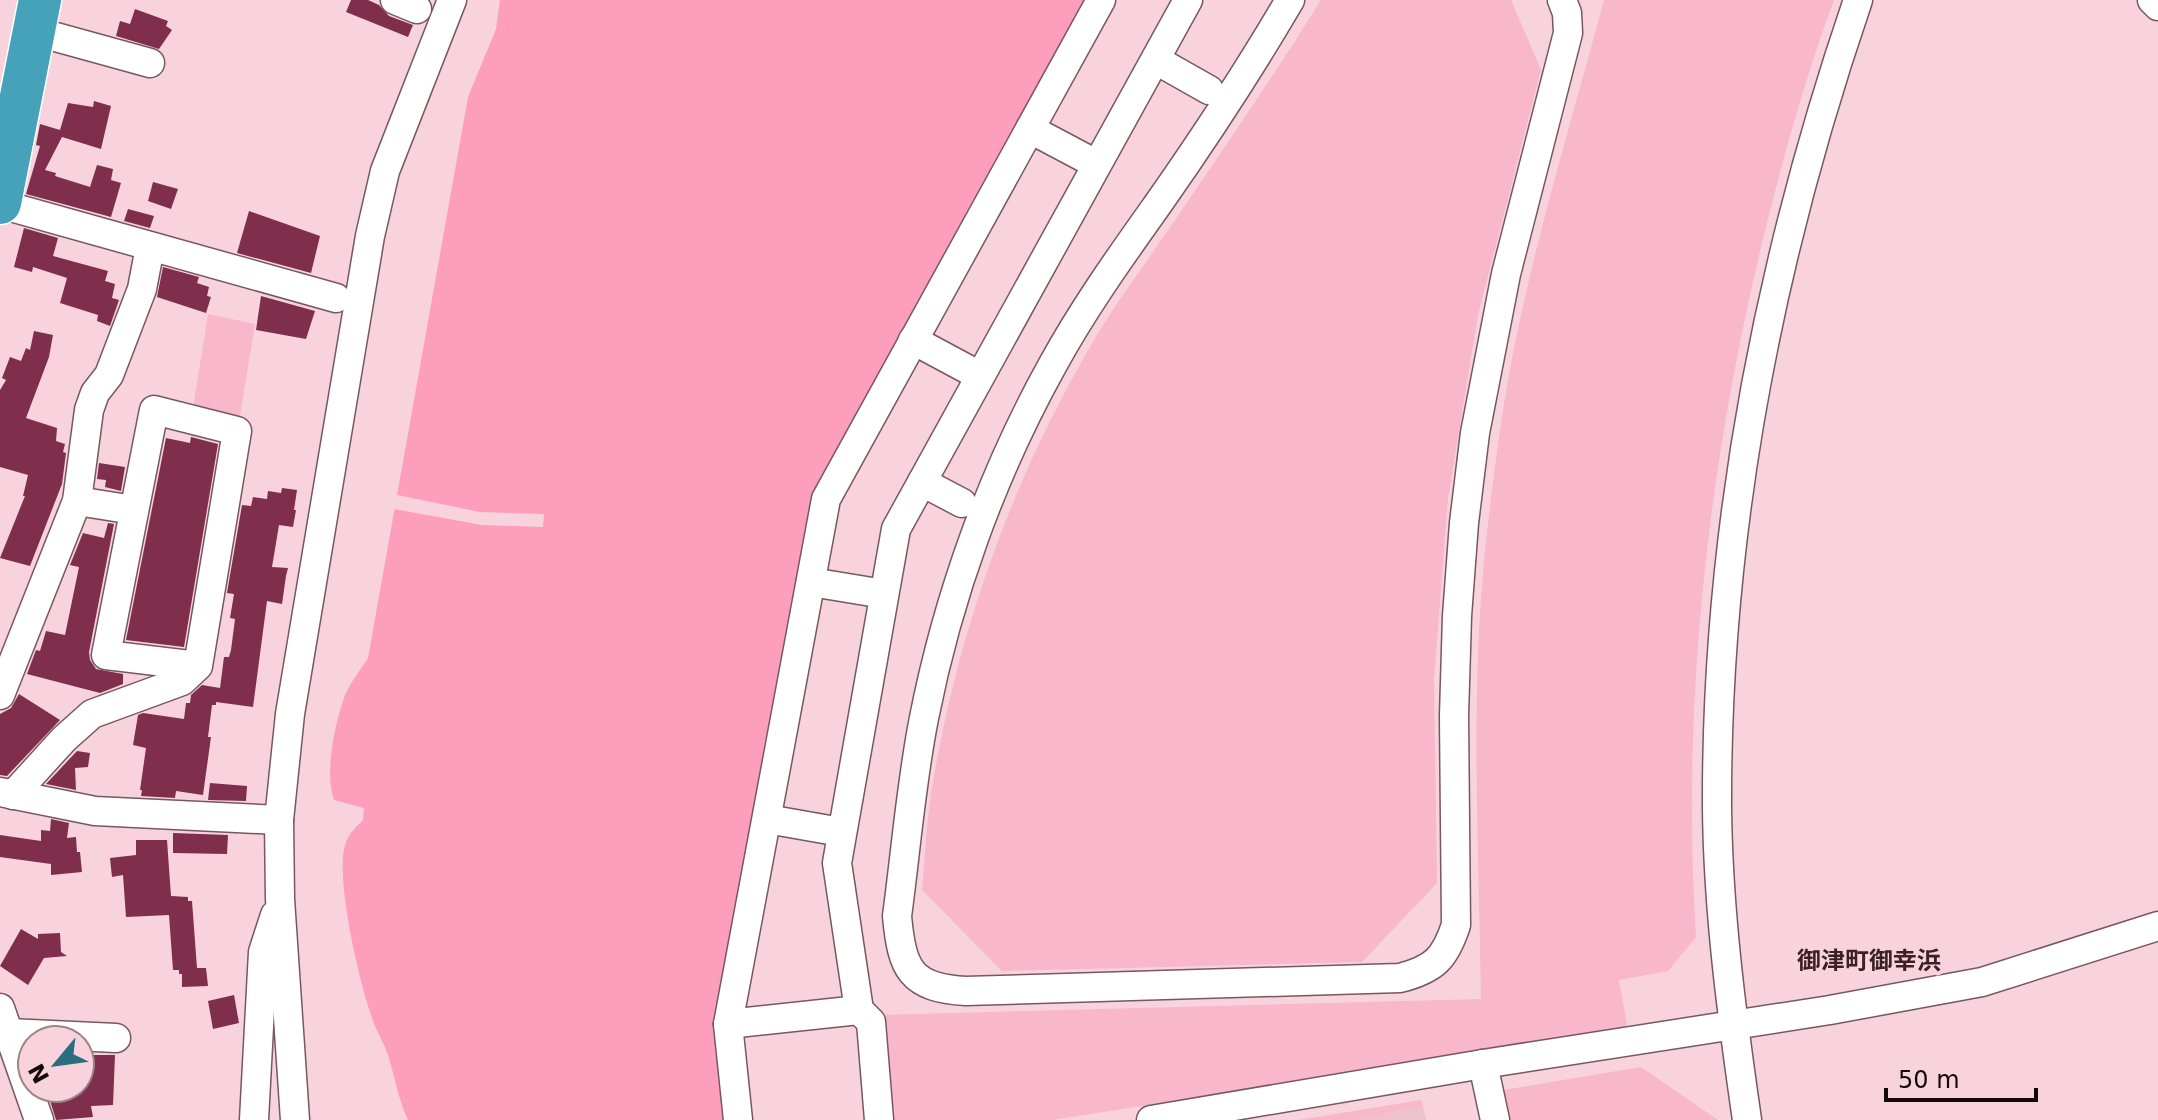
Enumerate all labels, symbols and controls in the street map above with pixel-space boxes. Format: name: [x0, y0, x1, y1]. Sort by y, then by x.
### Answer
district label: 御津町御幸浜: [1797, 947, 1941, 975]
north arrow: [16, 1024, 96, 1104]
scale bar: [1886, 1052, 2036, 1102]
text: N: [24, 1059, 54, 1088]
text: 50 m: [1898, 1066, 1960, 1094]

